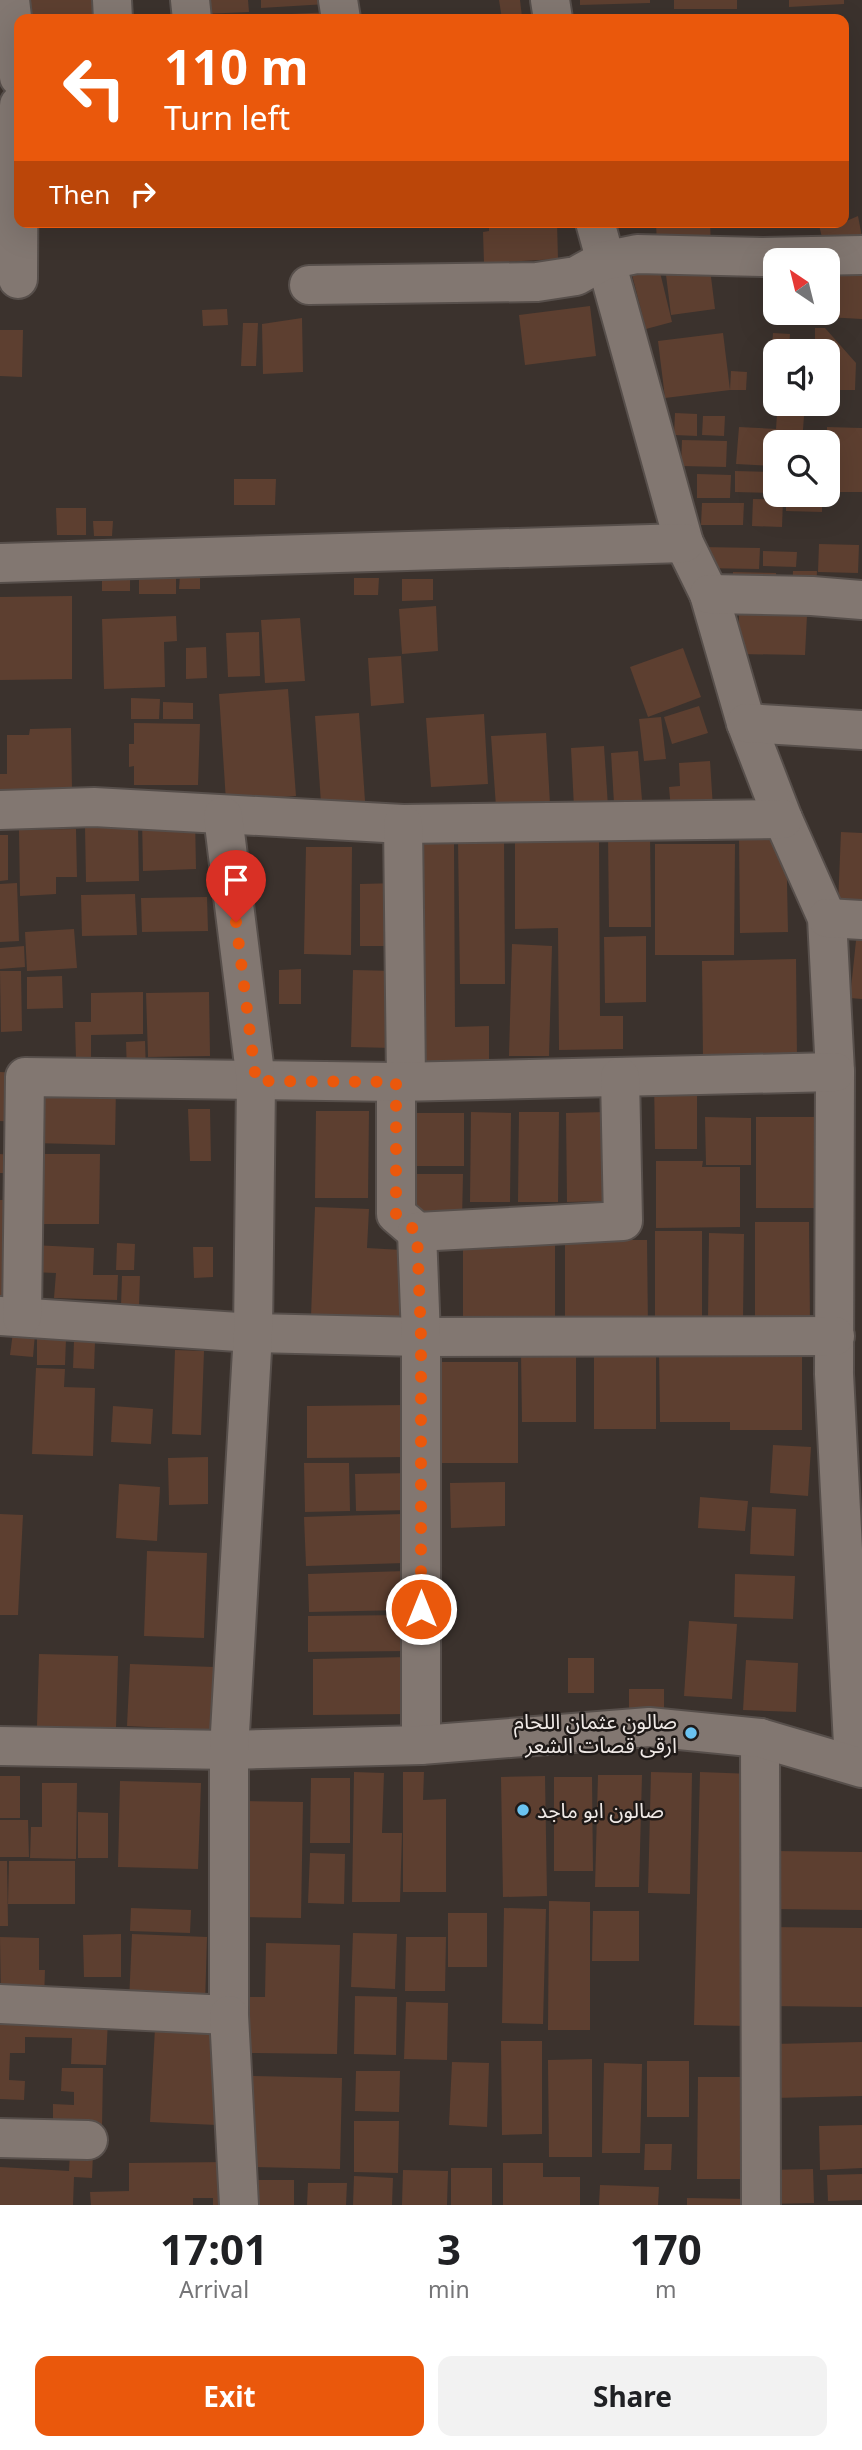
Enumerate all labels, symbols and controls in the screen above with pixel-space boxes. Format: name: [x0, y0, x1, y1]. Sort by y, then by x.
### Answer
text: 110 m: [164, 33, 309, 99]
icon: left: [49, 42, 140, 133]
text: Turn left: [164, 96, 290, 139]
icon: right: [124, 175, 162, 213]
text: Then: [49, 176, 110, 212]
north arrow: [763, 248, 840, 326]
map controls: [763, 248, 840, 507]
button: sound: [763, 339, 840, 416]
button: search: [763, 430, 840, 507]
pin: [206, 850, 266, 922]
icon: arrive: [217, 861, 255, 899]
position arrow: [384, 1572, 458, 1646]
place label: صالون عثمان اللحام ارقى قصات الشعر: [514, 1707, 677, 1759]
marker: صالون عثمان اللحام ارقى قصات الشعر: [683, 1725, 699, 1741]
place label: صالون ابو ماجد: [537, 1796, 664, 1824]
marker: صالون ابو ماجد: [515, 1802, 531, 1818]
text: 17:01: [160, 2220, 268, 2277]
text: 3: [437, 2220, 461, 2277]
text: 170: [630, 2220, 702, 2277]
text: Arrival: [179, 2273, 249, 2305]
text: min: [428, 2273, 470, 2305]
text: m: [655, 2273, 677, 2305]
button: Exit: [35, 2356, 424, 2436]
button: Share: [438, 2356, 827, 2436]

